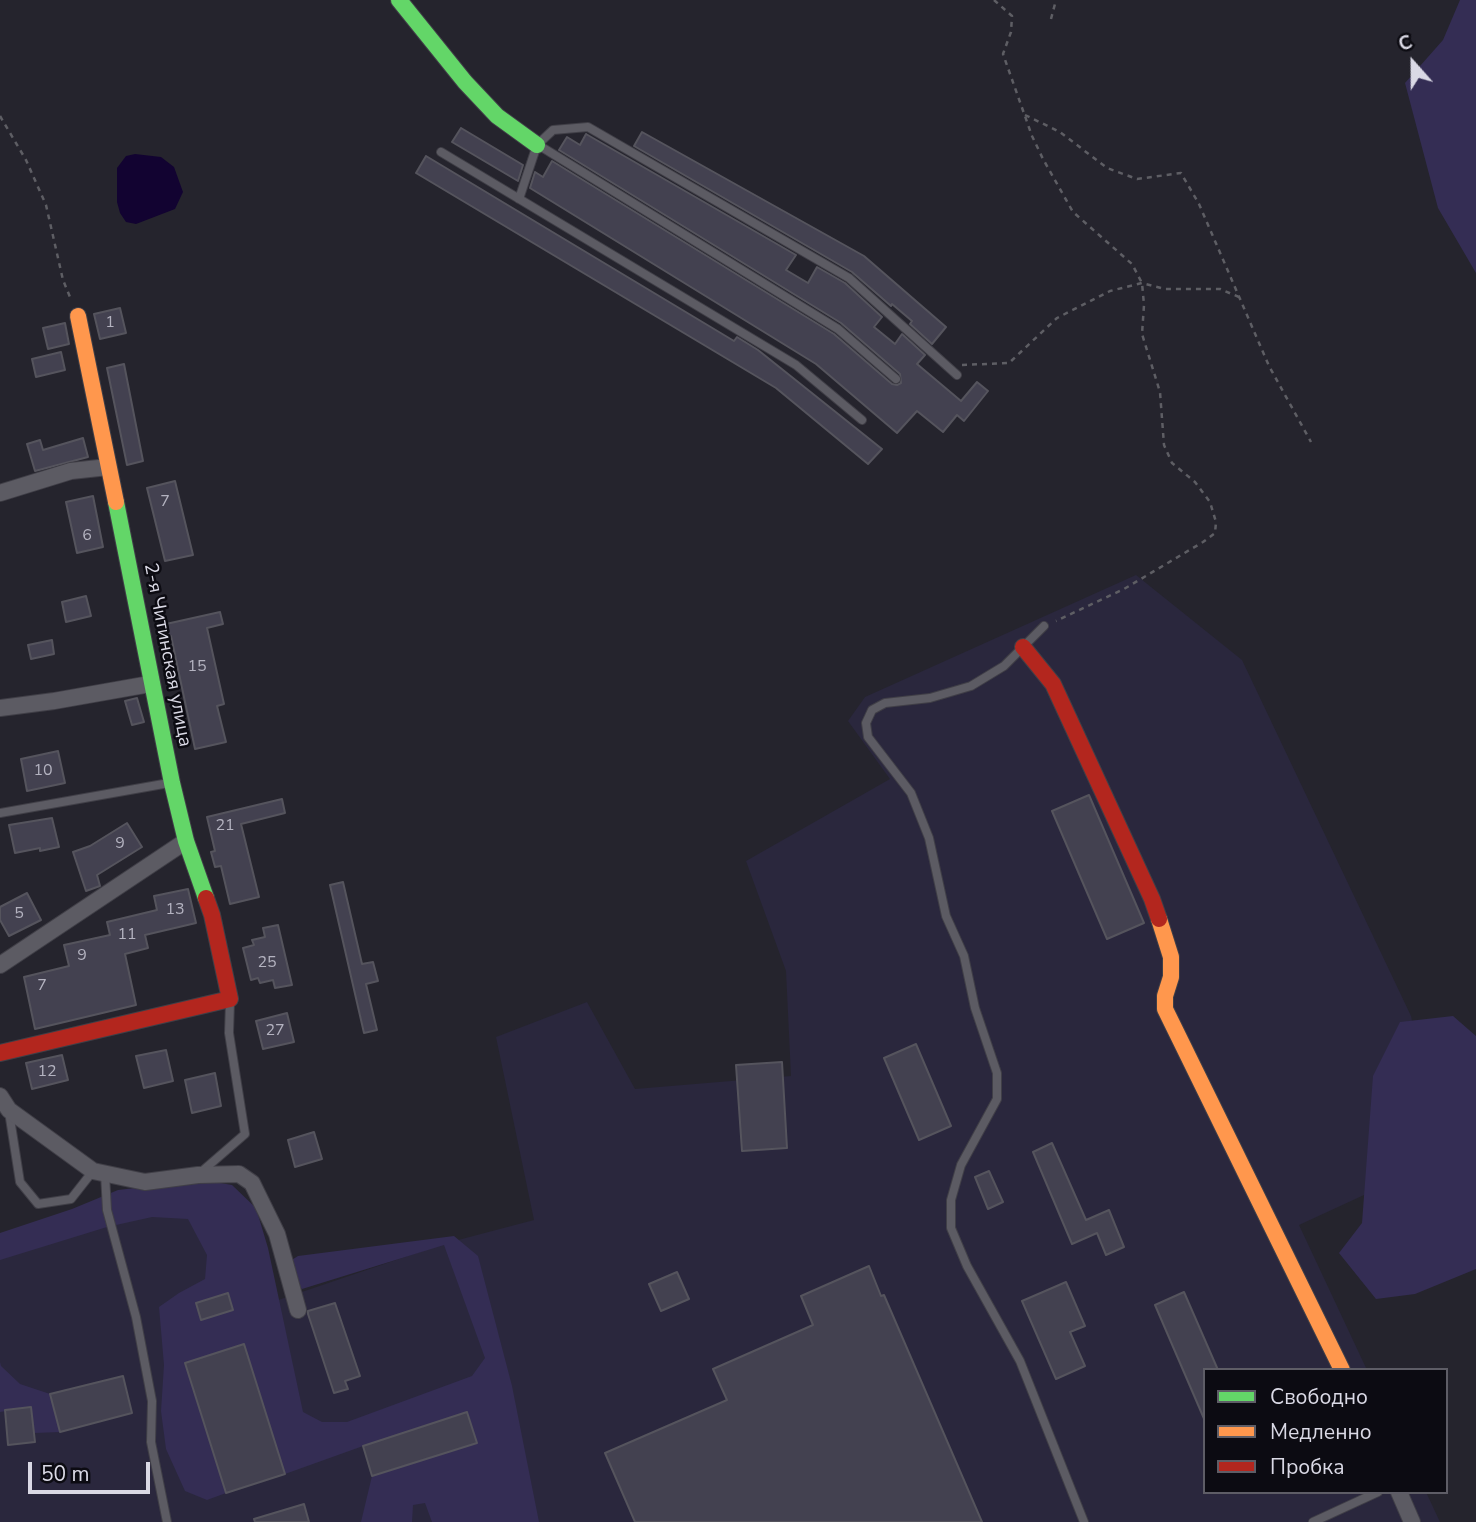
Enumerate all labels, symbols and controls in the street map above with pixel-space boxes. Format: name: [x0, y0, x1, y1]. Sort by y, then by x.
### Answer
north arrow: [1378, 28, 1448, 98]
text: С: [1395, 29, 1416, 58]
house number: 1: [105, 313, 115, 333]
house number: 7: [160, 492, 170, 512]
house number: 6: [82, 526, 92, 546]
street label: 2-я Читинская улица: [138, 561, 196, 749]
house number: 15: [187, 657, 207, 677]
house number: 10: [33, 761, 53, 781]
house number: 21: [215, 816, 235, 836]
house number: 9: [115, 834, 125, 854]
house number: 13: [165, 900, 185, 920]
house number: 5: [14, 904, 24, 924]
house number: 11: [117, 925, 137, 945]
house number: 9: [77, 946, 87, 966]
house number: 25: [257, 953, 277, 973]
house number: 7: [37, 976, 47, 996]
house number: 27: [265, 1021, 285, 1041]
house number: 12: [37, 1062, 57, 1082]
legend: [1203, 1368, 1448, 1494]
text: Свободно: [1270, 1383, 1368, 1411]
text: Медленно: [1270, 1418, 1372, 1446]
scale bar: [32, 1448, 154, 1492]
text: Пробка: [1270, 1453, 1344, 1481]
text: 50 m: [41, 1460, 90, 1488]

